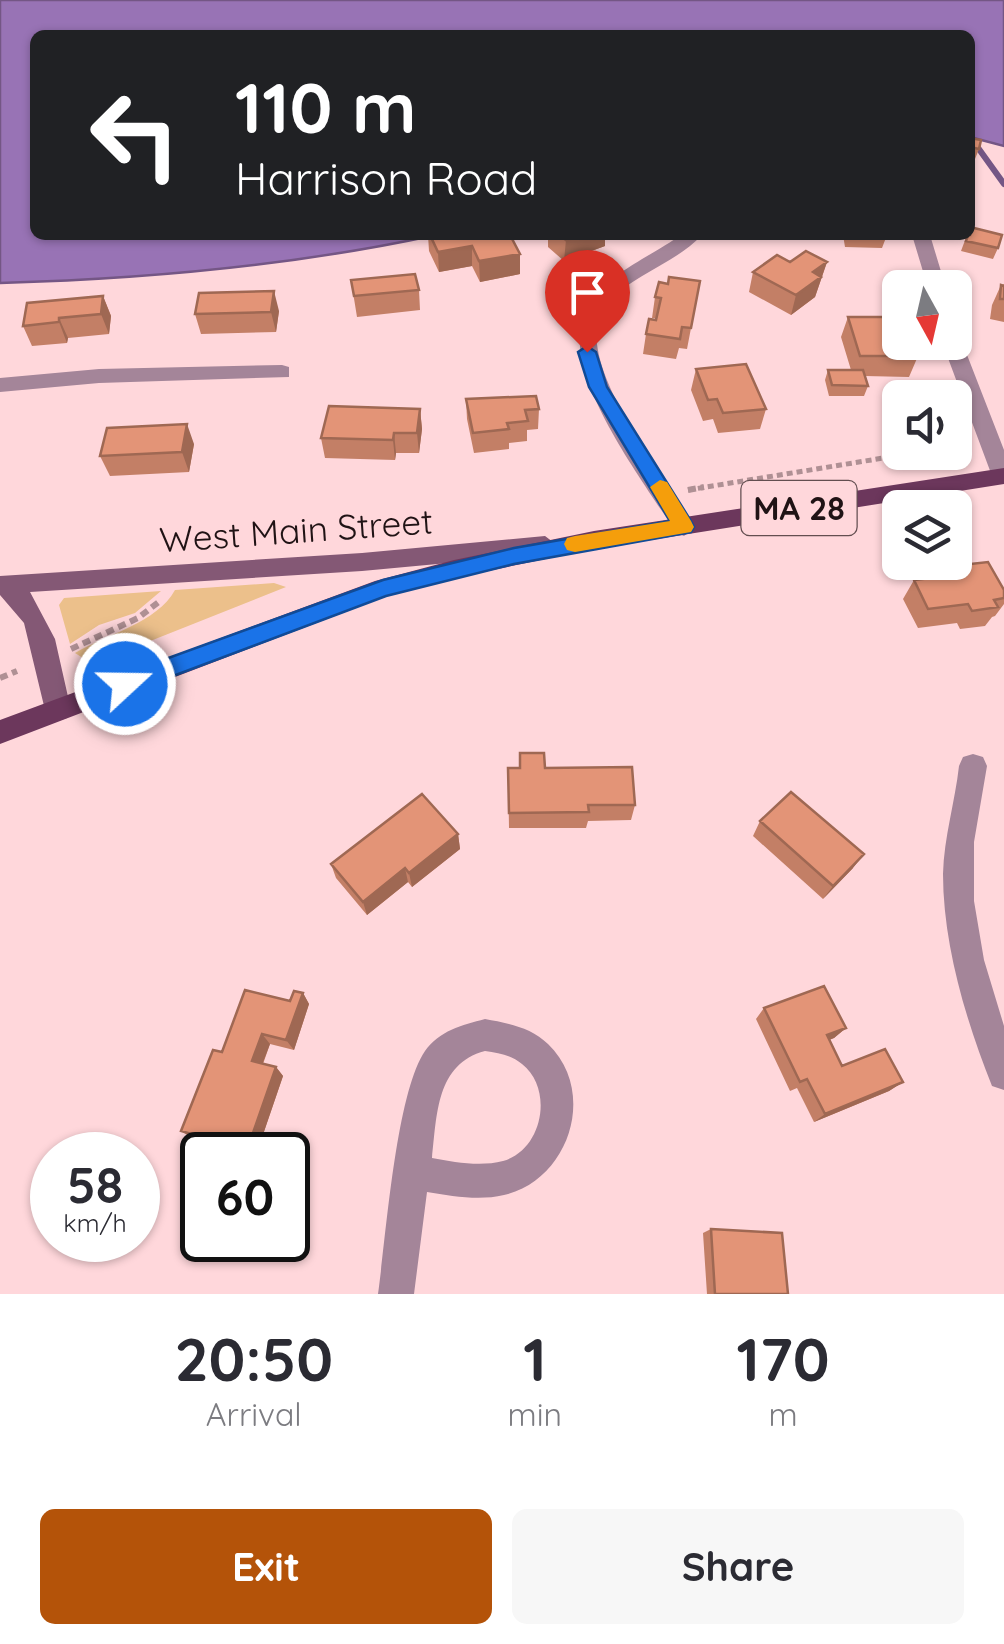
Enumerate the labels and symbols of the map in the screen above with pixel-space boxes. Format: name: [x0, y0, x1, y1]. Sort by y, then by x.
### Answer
pin: [545, 250, 630, 353]
north arrow: [882, 270, 972, 360]
road number: MA 28: [742, 481, 856, 535]
street label: West Main Street: [158, 498, 434, 562]
position arrow: [73, 632, 177, 736]
speed limit sign: 60: [180, 1132, 310, 1262]

